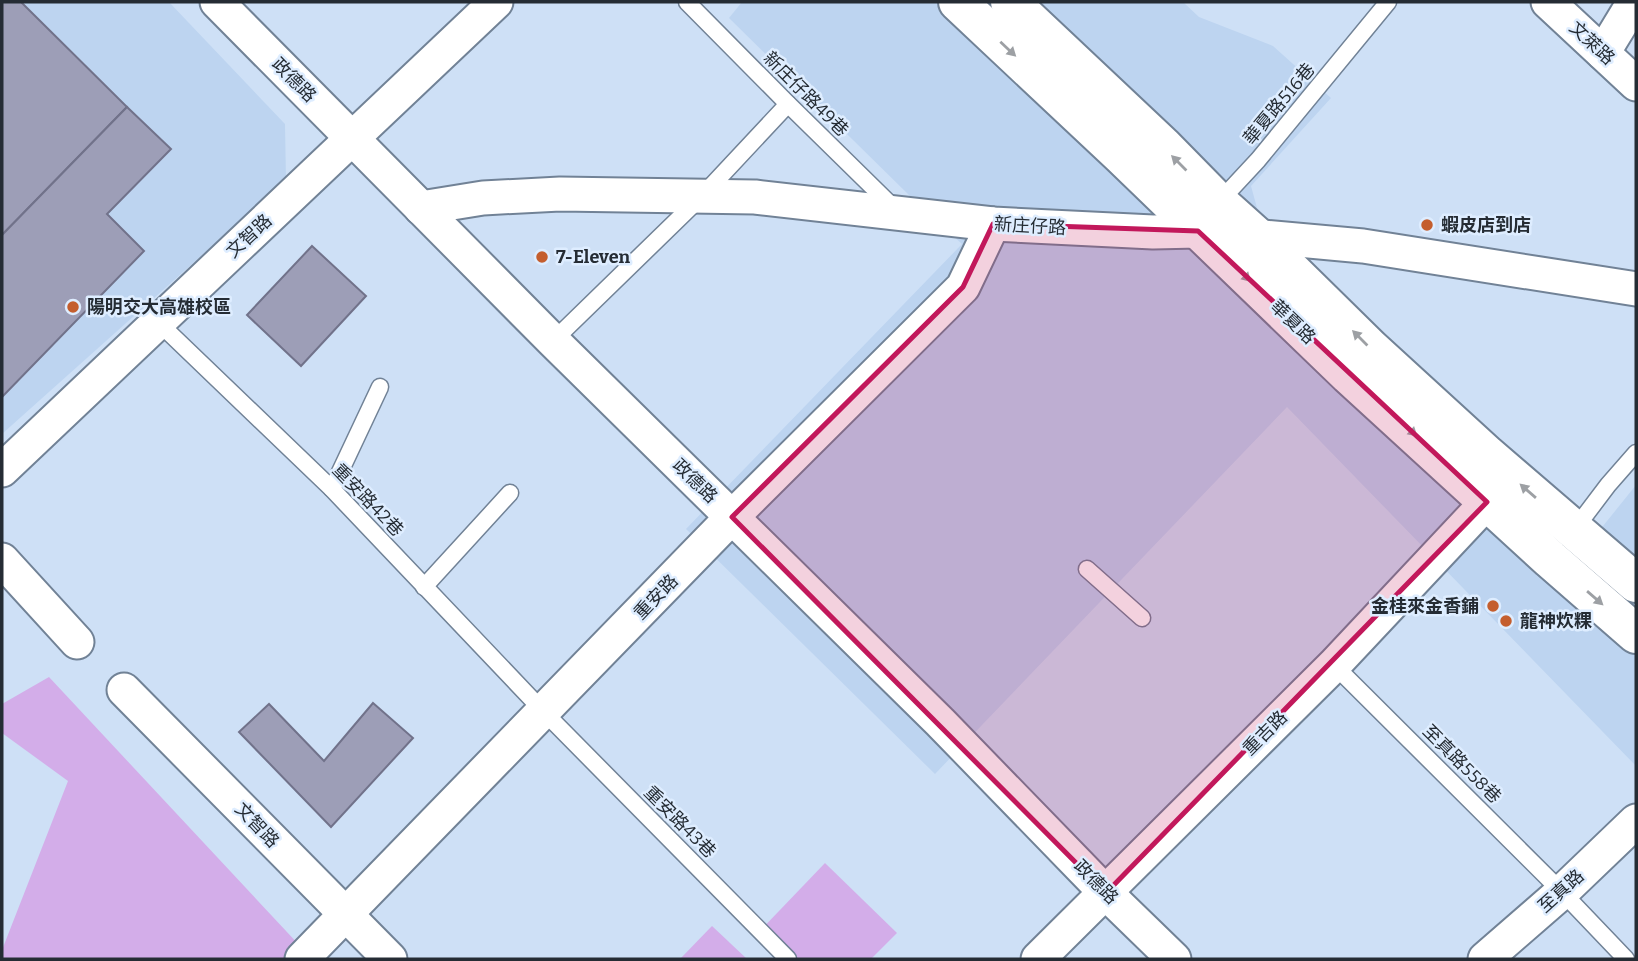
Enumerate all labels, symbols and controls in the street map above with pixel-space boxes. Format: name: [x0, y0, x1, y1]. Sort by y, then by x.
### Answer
street label: 文萊路: [1565, 17, 1619, 69]
one-way arrow: [999, 40, 1016, 56]
street label: 新庄仔路49巷: [759, 47, 853, 141]
street label: 政德路: [267, 53, 321, 107]
street label: 華夏路516巷: [1239, 59, 1319, 149]
one-way arrow: [1171, 155, 1188, 171]
street label: 文智路: [222, 210, 276, 262]
street label: 新庄仔路: [993, 213, 1067, 239]
place label: 蝦皮店到店: [1441, 214, 1531, 236]
marker: 蝦皮店到店: [1419, 217, 1435, 233]
place label: 7-Eleven: [556, 246, 631, 268]
marker: 7-Eleven: [534, 249, 550, 265]
one-way arrow: [1234, 265, 1251, 281]
street label: 華夏路: [1266, 295, 1320, 349]
place label: 陽明交大高雄校區: [87, 296, 231, 318]
marker: 陽明交大高雄校區: [65, 299, 81, 315]
one-way arrow: [1351, 330, 1368, 347]
one-way arrow: [1400, 421, 1417, 437]
street label: 政德路: [668, 454, 722, 508]
street label: 重安路42巷: [328, 459, 408, 541]
one-way arrow: [1519, 483, 1537, 499]
street label: 重安路: [629, 570, 683, 624]
one-way arrow: [1587, 590, 1604, 605]
place label: 金桂來金香鋪: [1371, 595, 1479, 617]
marker: 金桂來金香鋪: [1485, 598, 1501, 614]
place label: 龍神炊粿: [1520, 610, 1592, 632]
marker: 龍神炊粿: [1498, 613, 1514, 629]
street label: 重吉路: [1238, 706, 1292, 760]
street label: 至真路558巷: [1418, 720, 1506, 808]
street label: 重安路43巷: [639, 781, 721, 863]
street label: 文智路: [230, 798, 284, 852]
street label: 政德路: [1069, 855, 1123, 909]
street label: 至真路: [1534, 865, 1588, 917]

